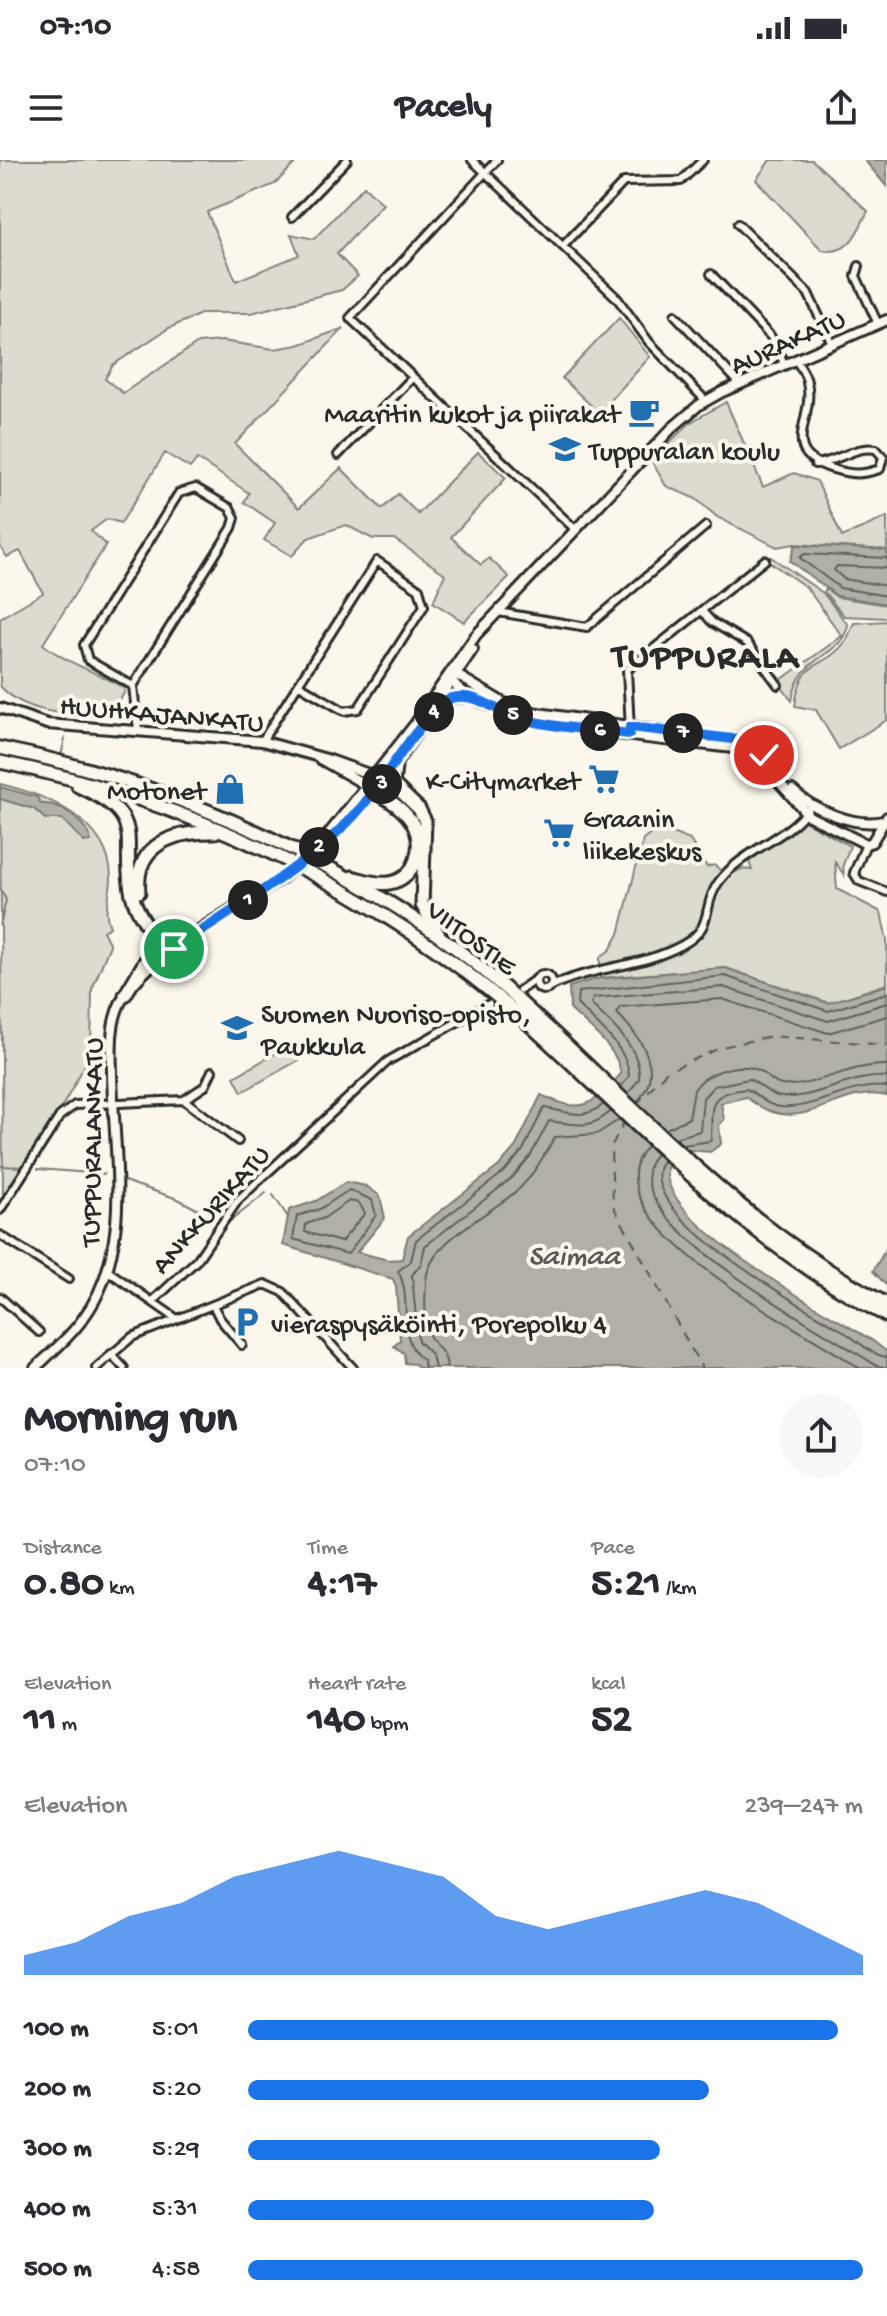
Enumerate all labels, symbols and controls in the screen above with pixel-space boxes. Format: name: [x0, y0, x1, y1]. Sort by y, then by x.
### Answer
text: 07:10: [40, 11, 111, 46]
icon: menu: [24, 86, 68, 130]
icon: share: [819, 86, 863, 130]
text: Pacely: [395, 87, 492, 130]
street label: AURAKATU: [726, 304, 852, 384]
cafe icon: Maaritin kukot ja piirakat: [627, 395, 661, 429]
place label: Maaritin kukot ja piirakat: [324, 400, 623, 433]
school or university icon: Tuppuralan koulu: [548, 432, 582, 466]
place label: Tuppuralan koulu: [587, 437, 780, 470]
district label: TUPPURALA: [609, 638, 801, 681]
street label: HUUHKAJANKATU: [58, 691, 265, 742]
pin: 4: [414, 692, 454, 732]
pin: 5: [493, 695, 533, 735]
text: 4: [429, 699, 439, 725]
text: 5: [507, 702, 519, 728]
pin: 6: [580, 711, 620, 751]
pin: 7: [663, 713, 703, 753]
text: 6: [594, 718, 606, 744]
text: 7: [677, 720, 689, 746]
pin: [730, 721, 798, 789]
icon: check: [742, 733, 786, 777]
supermarket icon: K-Citymarket: [587, 762, 621, 796]
pin: 3: [362, 764, 402, 804]
place label: K-Citymarket: [426, 767, 583, 800]
text: 3: [376, 771, 388, 797]
shop icon: Motonet: [213, 772, 247, 806]
place label: Motonet: [107, 777, 209, 810]
place label: Graanin liikekeskus: [583, 805, 702, 870]
supermarket icon: Graanin liikekeskus: [542, 816, 576, 850]
pin: 2: [299, 827, 339, 867]
text: 2: [314, 834, 324, 860]
pin: 1: [228, 880, 268, 920]
text: 1: [244, 887, 252, 913]
street label: VIITOSTIE: [418, 894, 523, 985]
pin: [140, 915, 208, 983]
icon: arrive: [152, 927, 196, 971]
place label: Suomen Nuoriso-opisto, Paukkula: [260, 1000, 531, 1065]
school or university icon: Suomen Nuoriso-opisto, Paukkula: [220, 1011, 254, 1045]
street label: TUPPURALANKATU: [76, 1037, 113, 1249]
street label: ANKKURIKATU: [146, 1140, 279, 1282]
water label: Saimaa: [528, 1241, 622, 1276]
parking icon: vieraspysäköinti, Porepolku 4: [230, 1305, 264, 1339]
place label: vieraspysäköinti, Porepolku 4: [271, 1310, 607, 1343]
button: share: [779, 1394, 863, 1478]
text: Morning run: [24, 1395, 237, 1447]
text: 07:10: [24, 1451, 86, 1482]
text: Distance: [24, 1536, 102, 1562]
text: Time: [308, 1536, 348, 1562]
text: Pace: [591, 1536, 635, 1562]
text: 0.80: [24, 1562, 104, 1609]
text: 4:17: [308, 1562, 376, 1609]
text: 5:21: [591, 1562, 661, 1609]
text: km: [104, 1576, 135, 1602]
text: /km: [661, 1576, 697, 1602]
text: Elevation: [24, 1672, 111, 1698]
text: Heart rate: [308, 1672, 406, 1698]
text: kcal: [591, 1672, 626, 1698]
text: 11: [24, 1698, 56, 1745]
text: 140: [308, 1698, 365, 1745]
text: 52: [591, 1698, 632, 1745]
text: m: [56, 1712, 77, 1738]
text: bpm: [365, 1712, 409, 1738]
text: Elevation: [24, 1792, 127, 1823]
text: 239–247 m: [745, 1792, 863, 1823]
text: 100 m: [24, 2015, 89, 2046]
text: 5:01: [152, 2015, 199, 2046]
text: 200 m: [24, 2075, 91, 2106]
text: 5:20: [152, 2075, 201, 2106]
text: 300 m: [24, 2135, 92, 2166]
text: 5:29: [152, 2135, 200, 2166]
text: 400 m: [24, 2195, 90, 2226]
text: 5:31: [152, 2195, 198, 2226]
text: 500 m: [24, 2255, 92, 2286]
text: 4:58: [152, 2255, 200, 2286]

